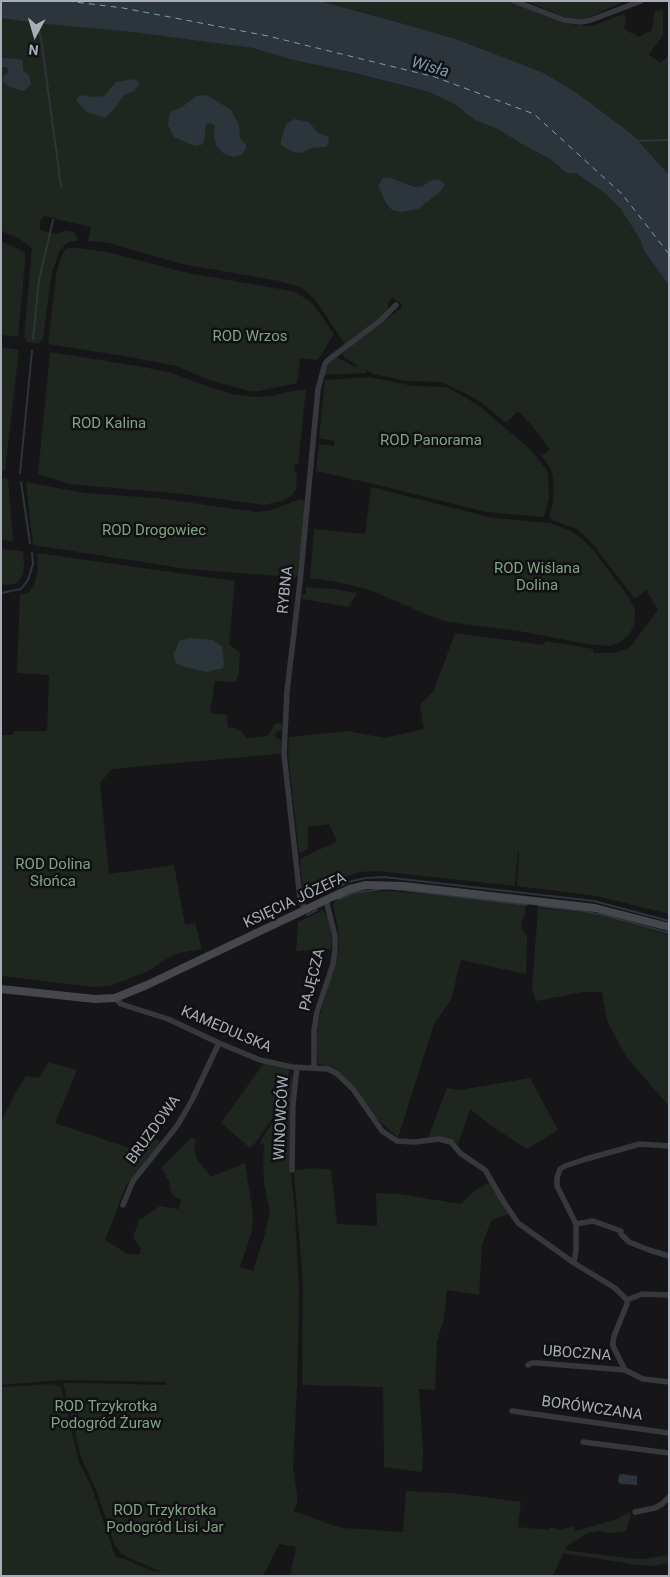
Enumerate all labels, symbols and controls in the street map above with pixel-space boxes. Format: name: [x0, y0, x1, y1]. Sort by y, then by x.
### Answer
north arrow: [10, 10, 60, 60]
text: N: [28, 41, 39, 58]
water label: Wisła: [409, 54, 451, 82]
park label: ROD Wrzos: [213, 328, 287, 346]
park label: ROD Kalina: [72, 415, 146, 433]
park label: ROD Panorama: [380, 432, 482, 450]
park label: ROD Drogowiec: [102, 522, 206, 540]
park label: ROD Wiślana Dolina: [494, 560, 580, 595]
street label: RYBNA: [275, 565, 297, 615]
park label: ROD Dolina Słońca: [15, 856, 91, 891]
street label: KSIĘCIA JÓZEFA: [241, 869, 349, 933]
street label: PAJĘCZA: [297, 947, 329, 1013]
street label: KAMEDULSKA: [178, 1003, 274, 1057]
street label: WINOWCÓW: [271, 1075, 293, 1161]
street label: BRUZDOWA: [123, 1092, 185, 1168]
street label: UBOCZNA: [542, 1343, 612, 1365]
street label: BORÓWCZANA: [540, 1393, 644, 1425]
park label: ROD Trzykrotka Podogród Żuraw: [51, 1398, 161, 1433]
park label: ROD Trzykrotka Podogród Lisi Jar: [106, 1502, 224, 1537]

